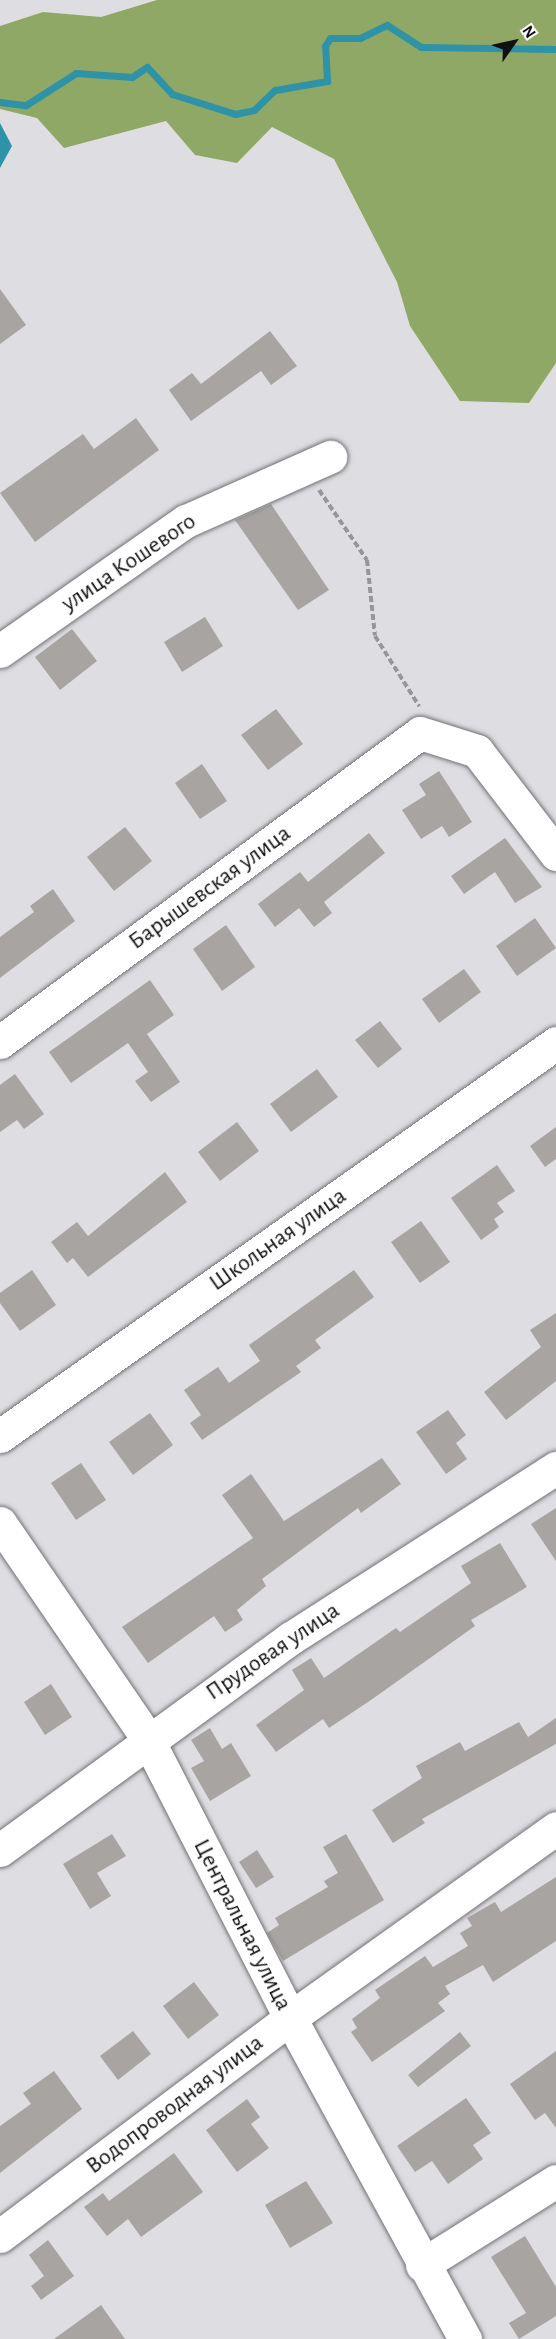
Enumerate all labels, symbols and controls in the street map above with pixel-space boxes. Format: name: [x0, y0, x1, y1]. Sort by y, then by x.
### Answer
north arrow: [484, 12, 544, 72]
text: N: [519, 23, 539, 41]
street label: улица Кошевого: [56, 507, 202, 619]
street label: Барышевская улица: [123, 820, 297, 956]
street label: Школьная улица: [204, 1182, 352, 1298]
street label: Прудовая улица: [201, 1597, 345, 1707]
street label: Центральная улица: [186, 1834, 298, 2016]
street label: Водопроводная улица: [81, 2029, 269, 2181]

